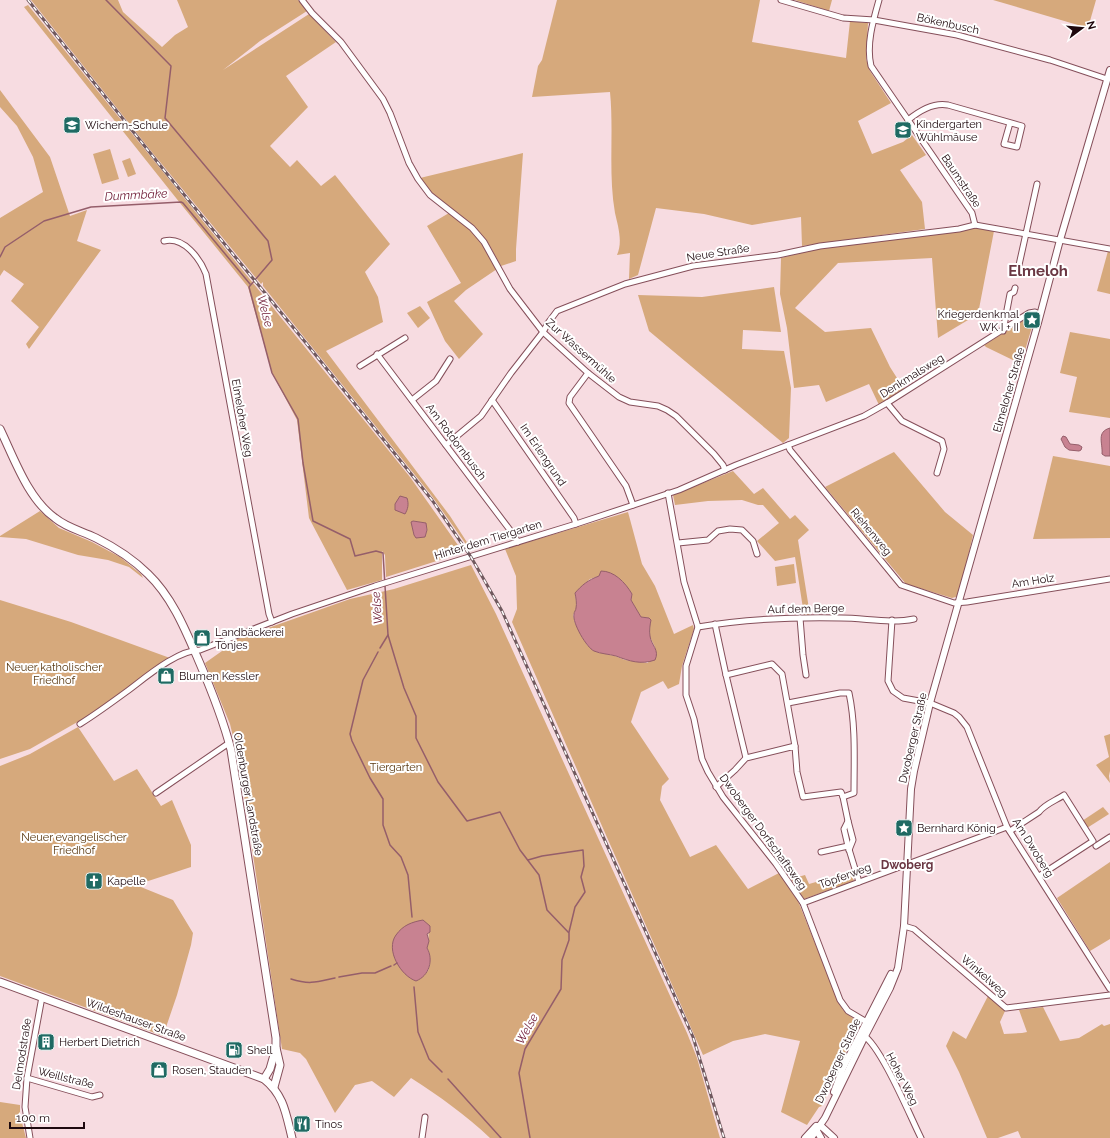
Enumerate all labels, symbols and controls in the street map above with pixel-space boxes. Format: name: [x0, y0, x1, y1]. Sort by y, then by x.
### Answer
north arrow: [1062, 8, 1102, 48]
street label: Bökenbusch: [916, 11, 980, 37]
text: N: [1084, 20, 1099, 31]
school or university icon: Wichern-Schule: [62, 115, 82, 135]
place label: Kindergarten Wühlmäuse: [916, 118, 982, 144]
place label: Wichern-Schule: [85, 119, 168, 132]
school or university icon: Kindergarten Wühlmäuse: [893, 120, 913, 140]
street label: Baumstraße: [938, 152, 984, 210]
water label: Dummbäke: [104, 186, 169, 204]
street label: Neue Straße: [686, 242, 751, 264]
district label: Elmeloh: [1008, 262, 1068, 280]
water label: Welse: [254, 293, 276, 329]
place label: Kriegerdenkmal WK I + II: [938, 308, 1019, 334]
place icon: Kriegerdenkmal WK I + II: [1022, 310, 1042, 330]
street label: Zur Wassermühle: [543, 316, 619, 386]
street label: Elmeloher Straße: [991, 346, 1027, 434]
street label: Denkmalsweg: [878, 351, 946, 401]
street label: Elmeloher Weg: [229, 378, 255, 458]
street label: Am Rotdornbusch: [423, 401, 489, 483]
street label: Im Erlengrund: [517, 421, 569, 489]
street label: Riehenweg: [848, 506, 894, 558]
street label: Hinter dem Tiergarten: [433, 517, 543, 563]
street label: Am Holz: [1011, 571, 1056, 591]
water label: Welse: [369, 591, 385, 625]
street label: Auf dem Berge: [767, 602, 845, 616]
place label: Landbäckerei Tönjes: [215, 626, 284, 652]
shop icon: Landbäckerei Tönjes: [192, 628, 212, 648]
park label: Neuer katholischer Friedhof: [6, 661, 102, 687]
shop icon: Blumen Kessler: [156, 666, 176, 686]
place label: Blumen Kessler: [179, 670, 259, 683]
street label: Dwoberger Straße: [896, 691, 930, 784]
street label: Oldenburger Landstraße: [231, 731, 265, 857]
park label: Tiergarten: [370, 761, 422, 774]
street label: Dwoberger Dorfschaftsweg: [717, 772, 809, 892]
street label: Am Dwoberg: [1010, 816, 1056, 880]
place icon: Bernhard König: [894, 818, 914, 838]
place label: Bernhard König: [917, 822, 996, 835]
park label: Neuer evangelischer Friedhof: [21, 831, 127, 857]
district label: Dwoberg: [881, 858, 933, 872]
street label: Töpferweg: [817, 861, 873, 891]
church icon: Kapelle: [84, 871, 104, 891]
place label: Kapelle: [107, 875, 146, 888]
street label: Winkelweg: [958, 952, 1010, 1000]
street label: Wildeshauser Straße: [84, 996, 188, 1044]
water label: Welse: [513, 1011, 541, 1047]
street label: Dwoberger Straße: [813, 1016, 864, 1106]
street label: Delmodstraße: [10, 1017, 34, 1091]
building icon: Herbert Dietrich: [36, 1032, 56, 1052]
place label: Herbert Dietrich: [59, 1036, 140, 1049]
fuel station icon: Shell: [224, 1040, 244, 1060]
place label: Shell: [247, 1044, 273, 1057]
street label: Hoher Weg: [883, 1050, 921, 1108]
shop icon: Rosen, Stauden: [149, 1060, 169, 1080]
place label: Rosen, Stauden: [172, 1064, 252, 1077]
street label: Weillstraße: [37, 1065, 96, 1091]
scale bar: [10, 1104, 84, 1130]
text: 100 m: [16, 1111, 50, 1125]
restaurant icon: Tinos: [292, 1114, 312, 1134]
place label: Tinos: [315, 1118, 342, 1131]

